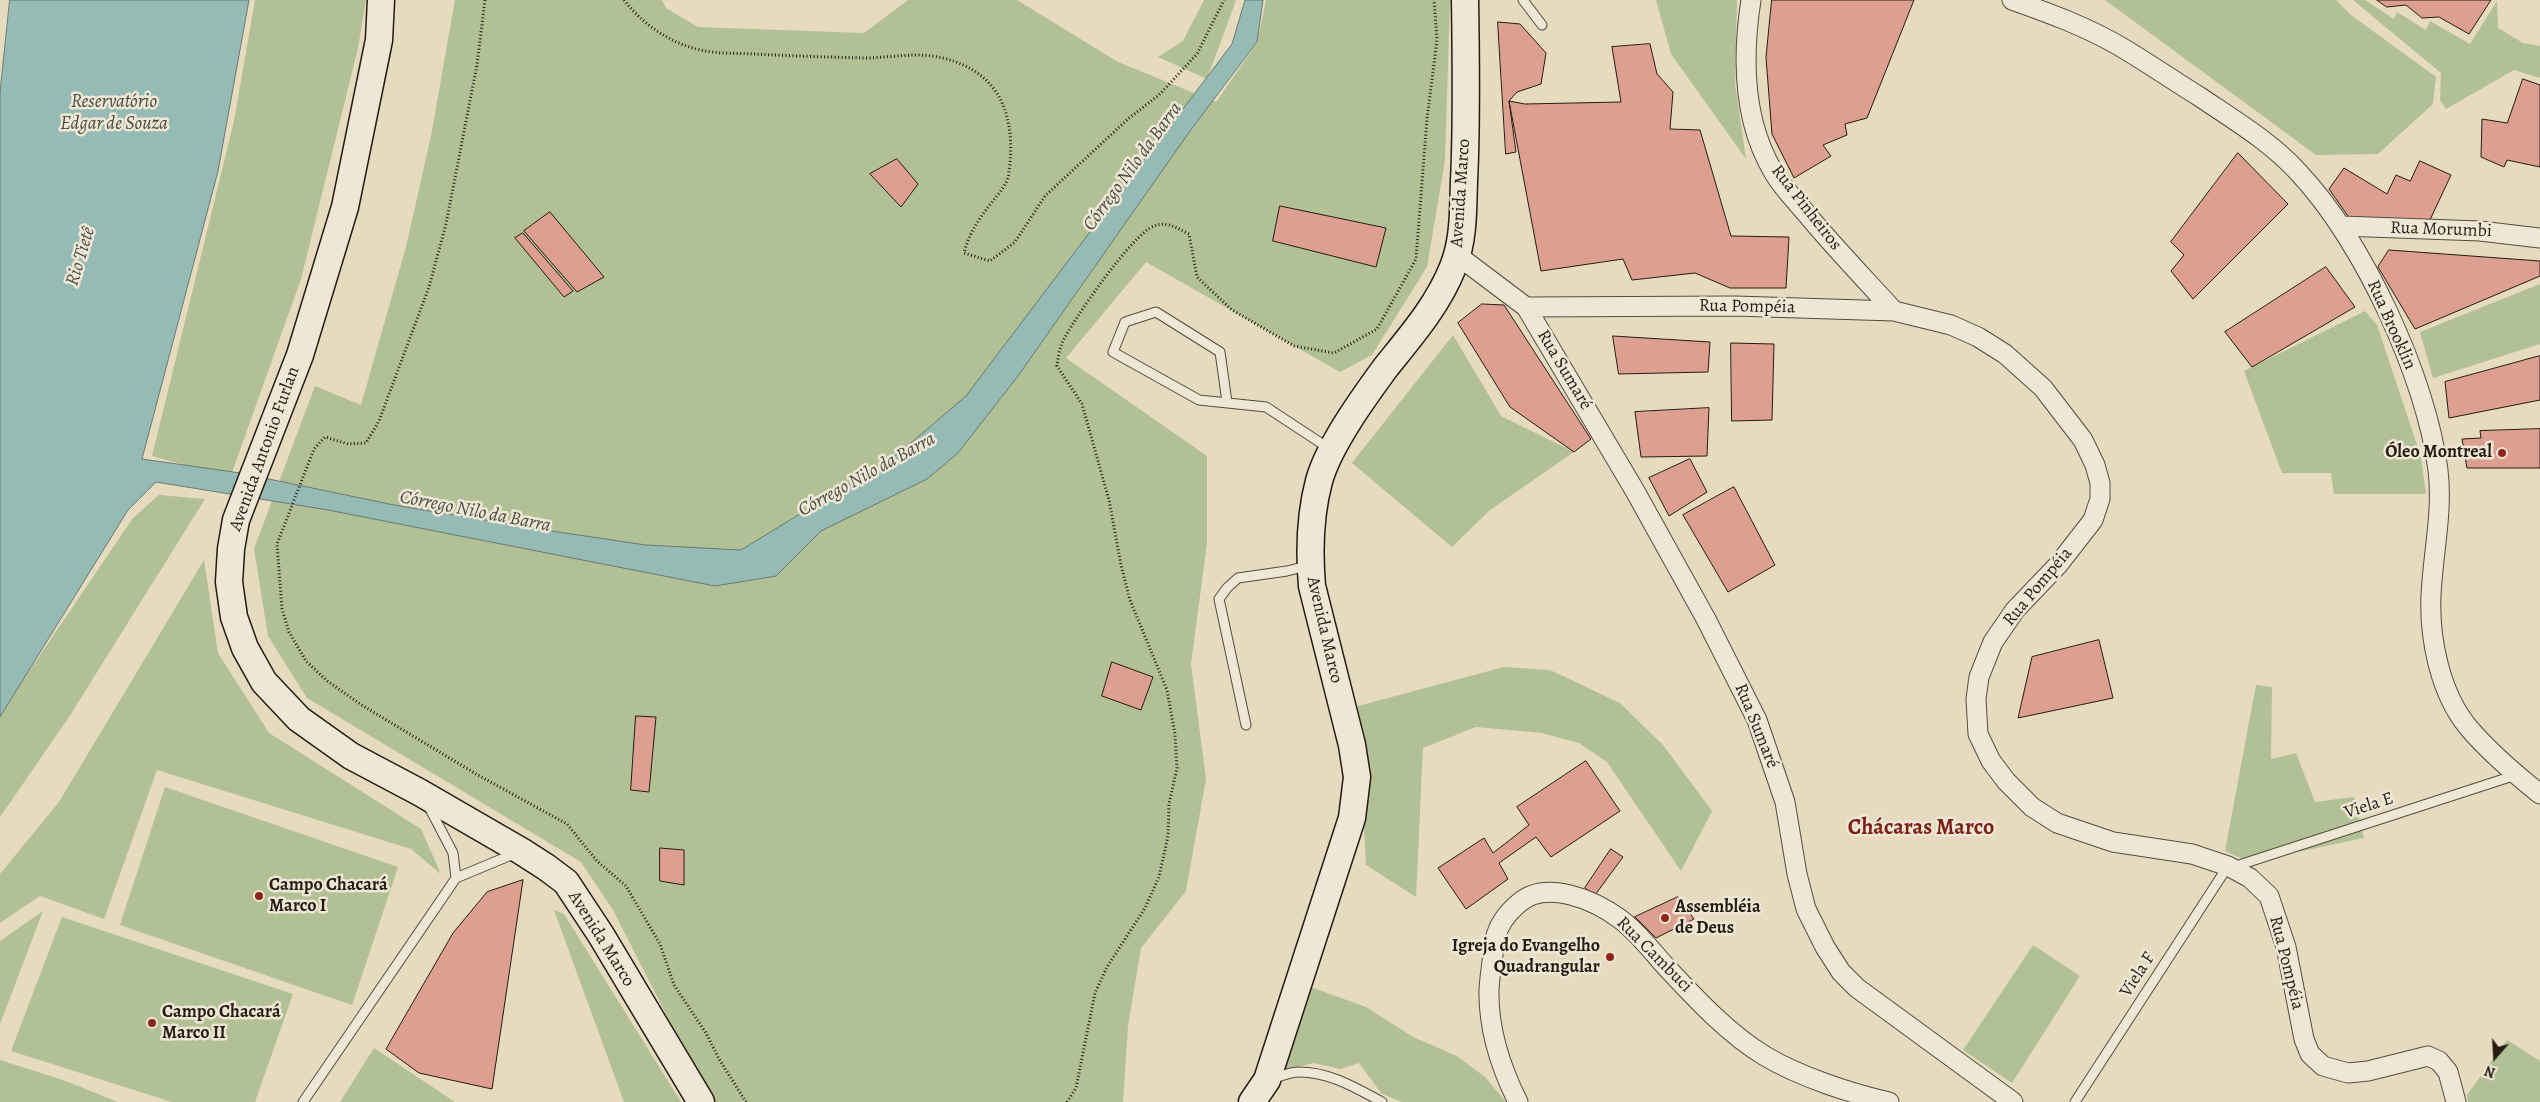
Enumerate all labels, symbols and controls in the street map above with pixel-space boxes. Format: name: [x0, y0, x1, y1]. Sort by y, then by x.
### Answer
water label: Reservatório Edgar de Souza: [60, 91, 168, 135]
water label: Córrego Nilo da Barra: [1079, 98, 1187, 236]
street label: Avenida Marco: [1446, 138, 1476, 248]
street label: Rua Pinheiros: [1766, 161, 1846, 255]
street label: Rua Morumbi: [2390, 217, 2492, 243]
water label: Rio Tietê: [61, 225, 101, 289]
street label: Rua Brooklin: [2362, 277, 2420, 373]
street label: Rua Pompéia: [1699, 295, 1795, 319]
street label: Rua Sumaré: [1532, 326, 1596, 414]
street label: Avenida Antonio Furlan: [225, 364, 305, 534]
water label: Córrego Nilo da Barra: [794, 428, 940, 522]
place label: Óleo Montreal: [2385, 442, 2492, 464]
marker: Óleo Montreal: [2496, 447, 2508, 459]
water label: Córrego Nilo da Barra: [398, 486, 552, 538]
street label: Rua Pompéia: [1999, 543, 2077, 631]
street label: Avenida Marco: [1301, 574, 1347, 686]
street label: Rua Sumaré: [1729, 680, 1783, 772]
street label: Viela E: [2342, 788, 2396, 824]
district label: Chácaras Marco: [1848, 816, 1994, 842]
place label: Campo Chacará Marco I: [269, 875, 388, 918]
street label: Avenida Marco: [563, 887, 639, 991]
marker: Campo Chacará Marco I: [253, 890, 265, 902]
place label: Assembléia de Deus: [1675, 897, 1761, 940]
marker: Assembléia de Deus: [1659, 912, 1671, 924]
street label: Rua Cambuci: [1612, 913, 1696, 997]
street label: Rua Pompéia: [2264, 914, 2308, 1012]
place label: Igreja do Evangelho Quadrangular: [1452, 936, 1600, 979]
street label: Viela F: [2116, 949, 2160, 1001]
marker: Igreja do Evangelho Quadrangular: [1604, 951, 1616, 963]
place label: Campo Chacará Marco II: [162, 1002, 281, 1044]
marker: Campo Chacará Marco II: [146, 1017, 158, 1029]
north arrow: [2470, 1032, 2520, 1082]
text: N: [2482, 1061, 2498, 1082]

